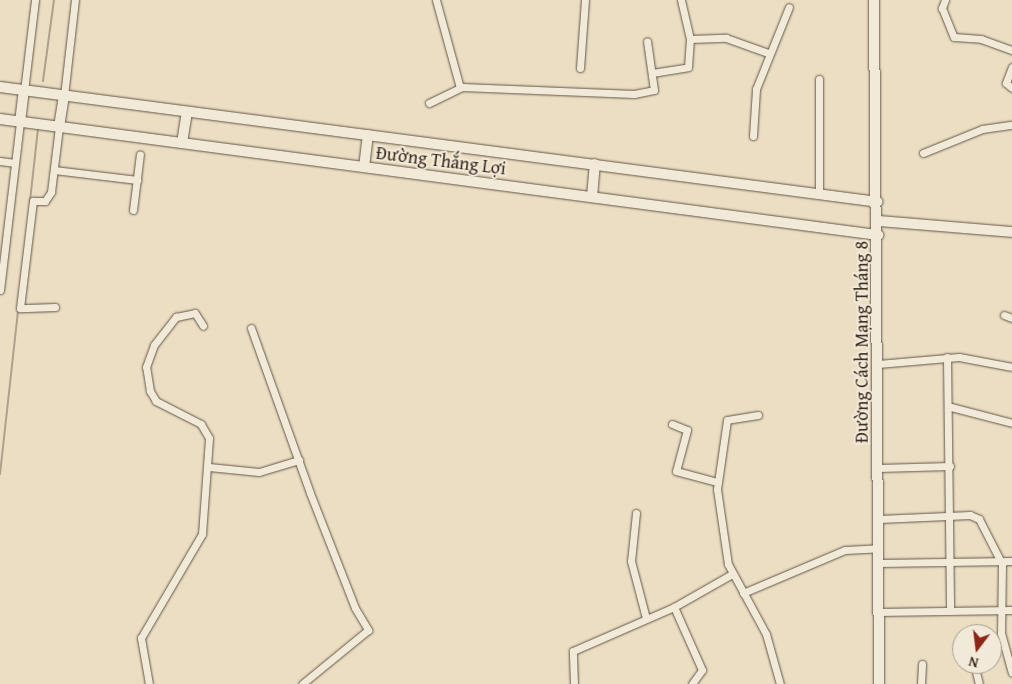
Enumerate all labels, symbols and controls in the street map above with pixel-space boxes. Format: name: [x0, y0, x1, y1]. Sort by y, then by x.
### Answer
street label: Đường Thắng Lợi: [375, 142, 507, 180]
street label: Đường Cách Mạng Tháng 8: [851, 241, 873, 443]
north arrow: [952, 624, 1002, 674]
text: N: [966, 652, 980, 673]

